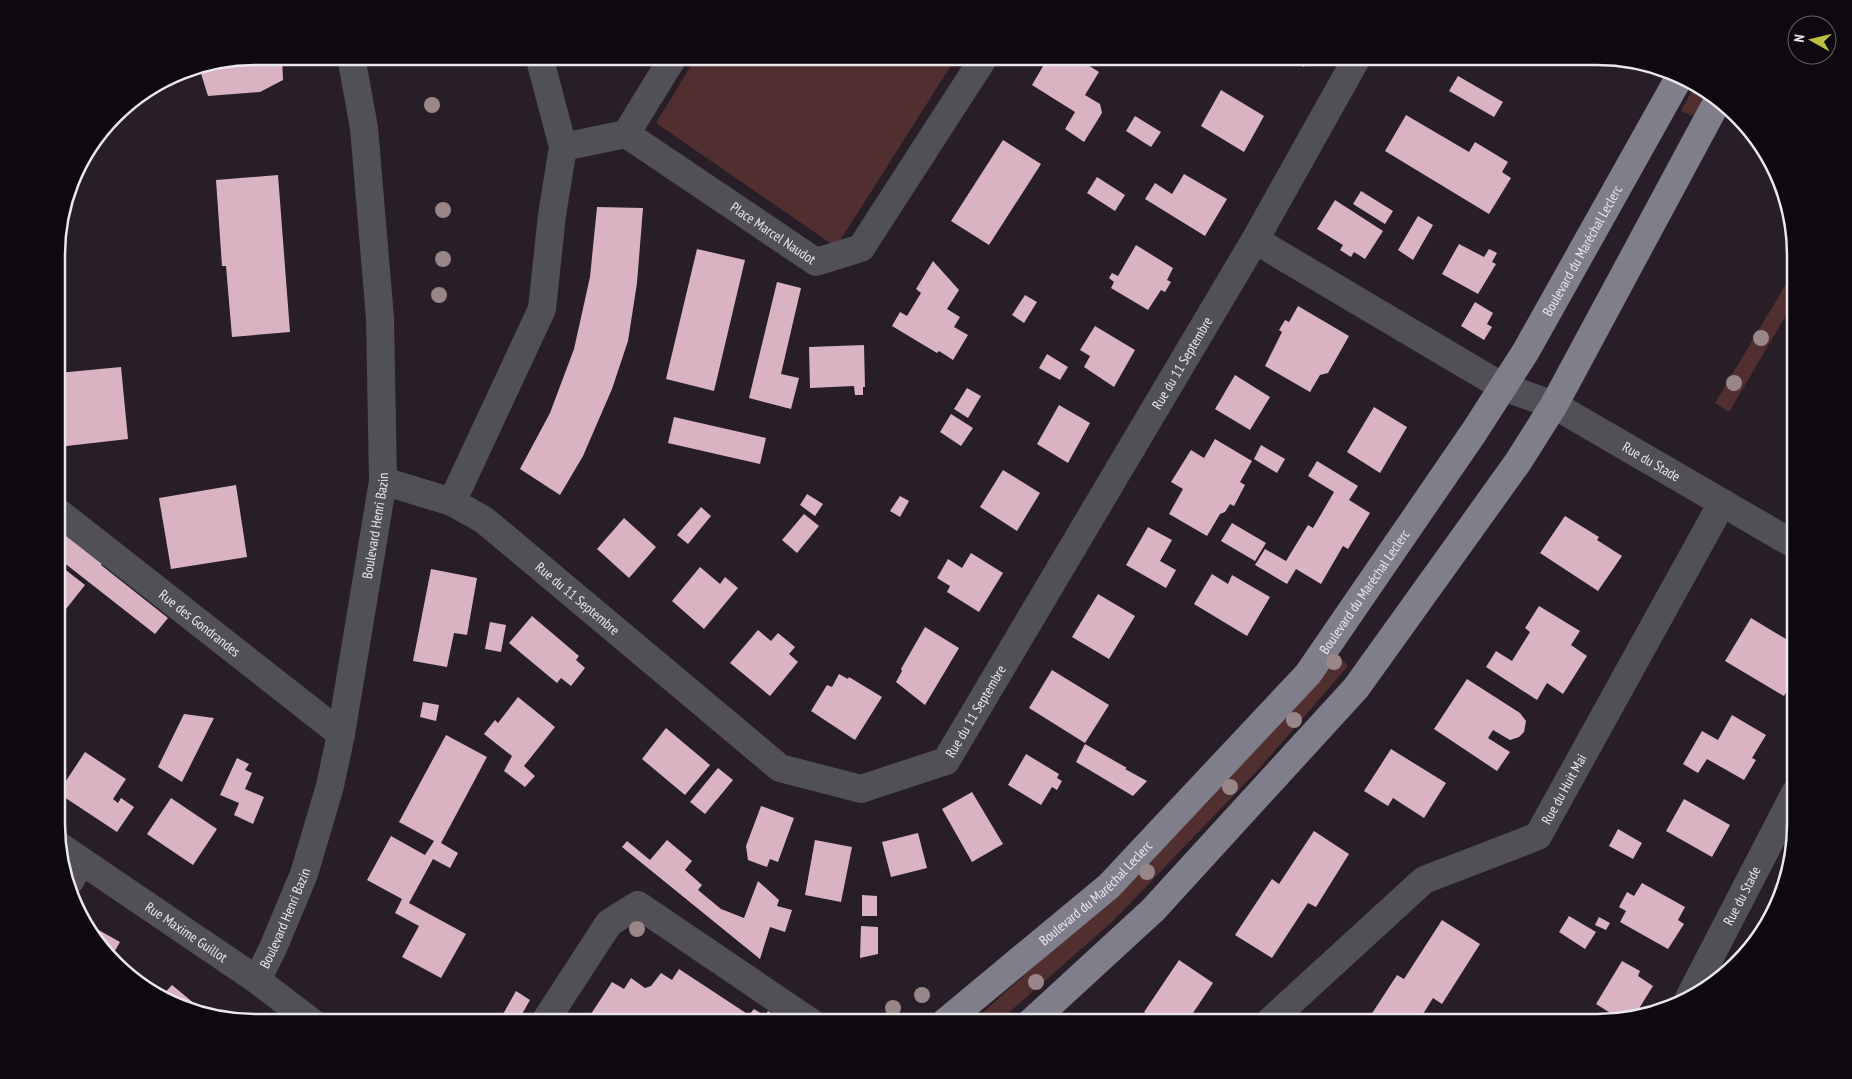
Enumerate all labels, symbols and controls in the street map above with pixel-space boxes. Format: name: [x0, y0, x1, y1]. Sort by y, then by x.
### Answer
north arrow: [1787, 15, 1837, 65]
text: N: [1790, 33, 1809, 43]
street label: Boulevard du Maréchal Leclerc: [1538, 182, 1626, 319]
street label: Place Marcel Naudot: [727, 198, 819, 268]
street label: Rue du 11 Septembre: [1148, 313, 1217, 412]
street label: Rue du Stade: [1619, 438, 1684, 486]
street label: Boulevard Henri Bazin: [358, 473, 392, 580]
street label: Boulevard du Maréchal Leclerc: [1315, 526, 1414, 658]
street label: Rue du 11 Septembre: [532, 558, 624, 639]
street label: Rue des Gondrandes: [155, 586, 244, 661]
street label: Rue du 11 Septembre: [941, 662, 1010, 761]
street label: Rue du Huit Mai: [1537, 751, 1591, 827]
street label: Boulevard du Maréchal Leclerc: [1035, 837, 1156, 949]
street label: Rue du Stade: [1719, 863, 1765, 928]
street label: Boulevard Henri Bazin: [255, 866, 314, 971]
street label: Rue Maxime Guillot: [142, 898, 231, 966]

